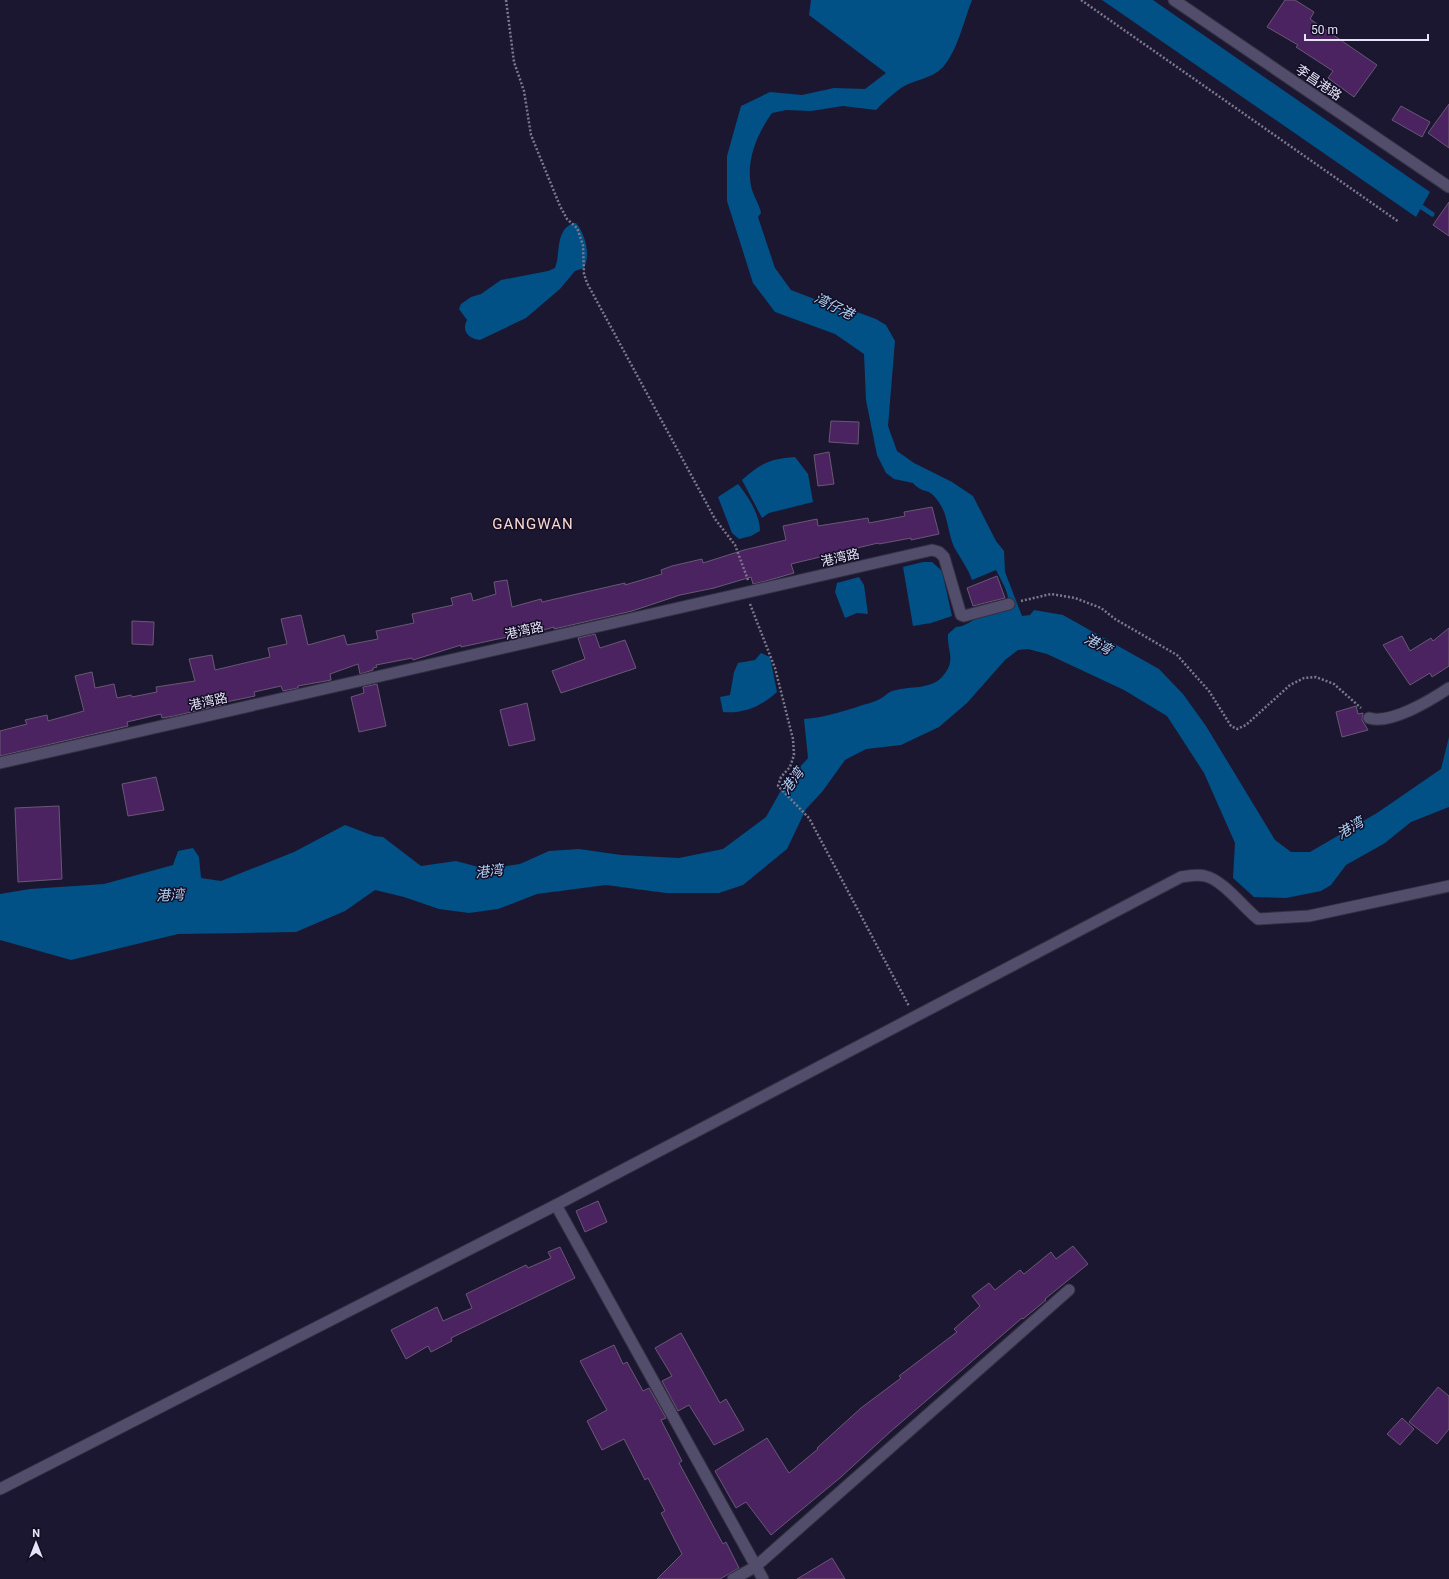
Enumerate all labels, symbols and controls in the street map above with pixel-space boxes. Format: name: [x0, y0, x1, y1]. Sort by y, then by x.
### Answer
scale bar: [1305, 16, 1428, 42]
text: 50 m: [1311, 23, 1338, 37]
street label: 李昌港路: [1293, 62, 1344, 103]
water label: 湾仔港: [812, 290, 858, 323]
district label: GANGWAN: [492, 515, 574, 533]
street label: 港湾路: [819, 546, 861, 569]
street label: 港湾路: [503, 619, 545, 642]
water label: 港湾: [1082, 631, 1116, 658]
street label: 港湾路: [187, 690, 229, 713]
water label: 港湾: [777, 763, 808, 797]
water label: 港湾: [1334, 813, 1368, 842]
water label: 港湾: [474, 861, 506, 881]
water label: 港湾: [156, 886, 186, 904]
north arrow: [16, 1523, 56, 1563]
text: N: [32, 1527, 40, 1540]

